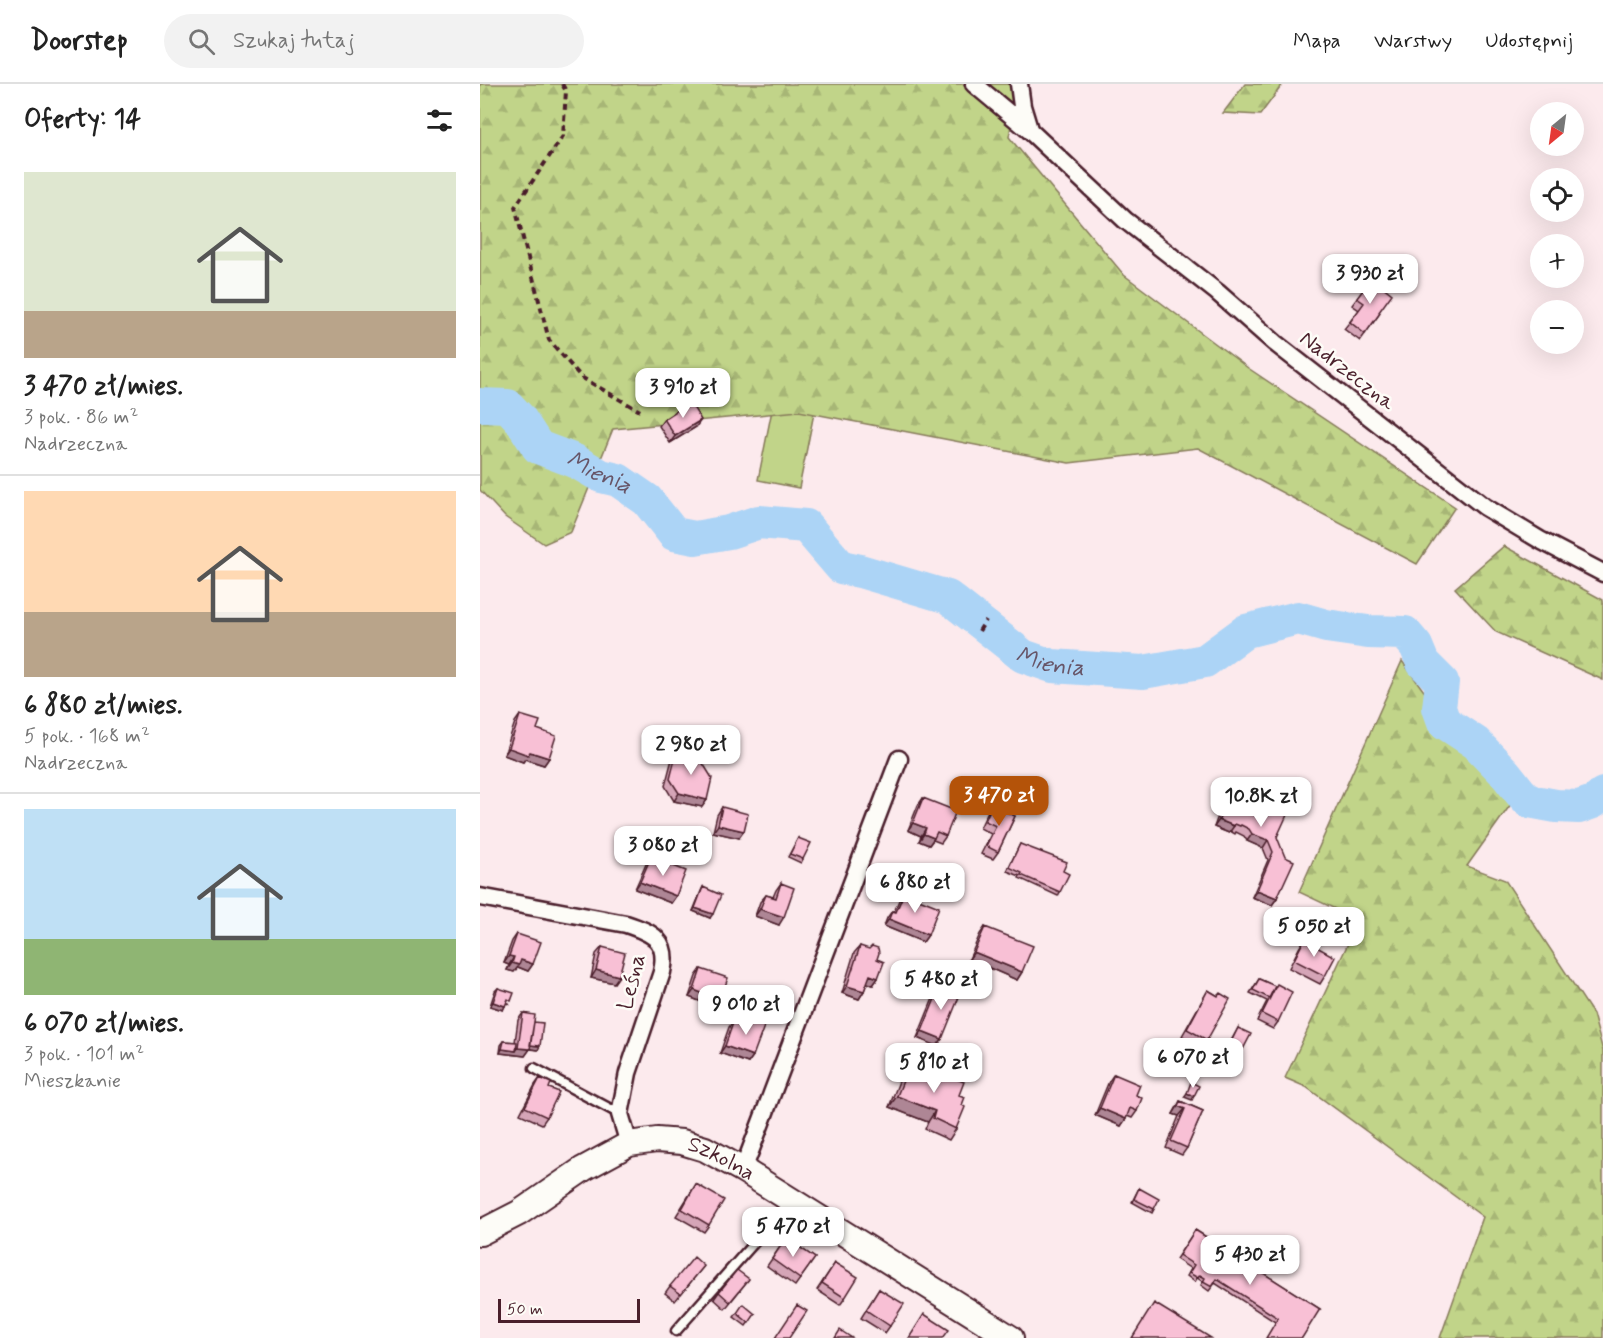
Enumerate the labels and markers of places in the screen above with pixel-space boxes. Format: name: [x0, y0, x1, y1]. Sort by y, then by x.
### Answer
pin: 3 930 zł: [1308, 254, 1432, 305]
pin: 3 910 zł: [621, 368, 745, 419]
pin: 2 980 zł: [629, 725, 753, 776]
pin: 3 470 zł: [937, 776, 1061, 827]
pin: 10.8K zł: [1199, 777, 1323, 828]
pin: 3 080 zł: [601, 826, 725, 877]
pin: 6 880 zł: [853, 863, 977, 914]
pin: 5 050 zł: [1252, 907, 1376, 958]
pin: 5 480 zł: [879, 960, 1003, 1011]
pin: 9 010 zł: [684, 985, 808, 1036]
pin: 6 070 zł: [1131, 1038, 1255, 1089]
pin: 5 810 zł: [872, 1043, 996, 1094]
pin: 5 470 zł: [731, 1207, 855, 1258]
pin: 5 430 zł: [1188, 1235, 1312, 1286]

